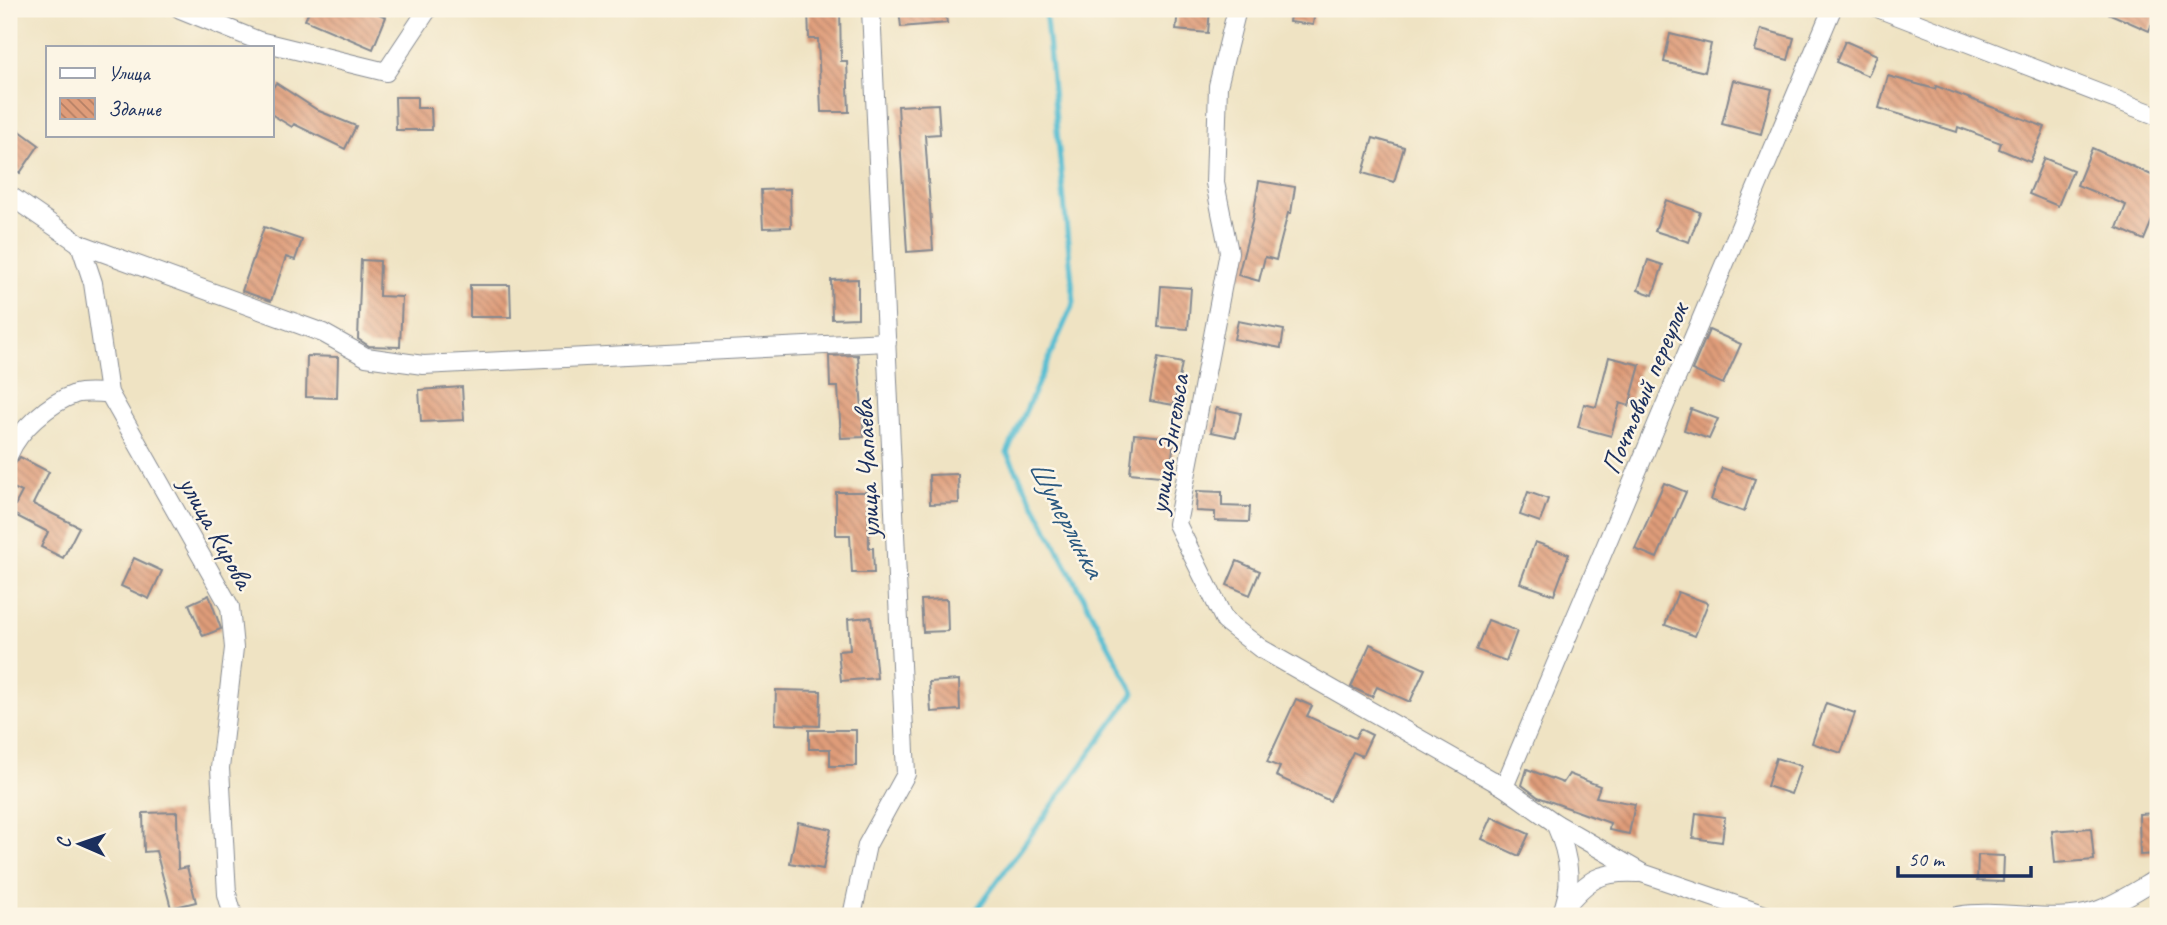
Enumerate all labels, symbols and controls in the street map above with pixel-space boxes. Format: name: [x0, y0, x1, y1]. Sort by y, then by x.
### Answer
legend: [46, 46, 273, 136]
text: Улица: [108, 60, 151, 86]
text: Здание: [108, 96, 162, 122]
street label: Почтовый переулок: [1593, 295, 1697, 479]
street label: улица Энгельса: [1140, 370, 1197, 518]
street label: улица Чапаева: [845, 397, 888, 541]
water label: Шумерлинка: [1020, 453, 1115, 586]
street label: улица Кирова: [170, 468, 263, 597]
north arrow: [46, 810, 116, 880]
scale bar: [1898, 834, 2030, 878]
text: С: [52, 836, 76, 849]
text: 50 m: [1908, 846, 1946, 872]

